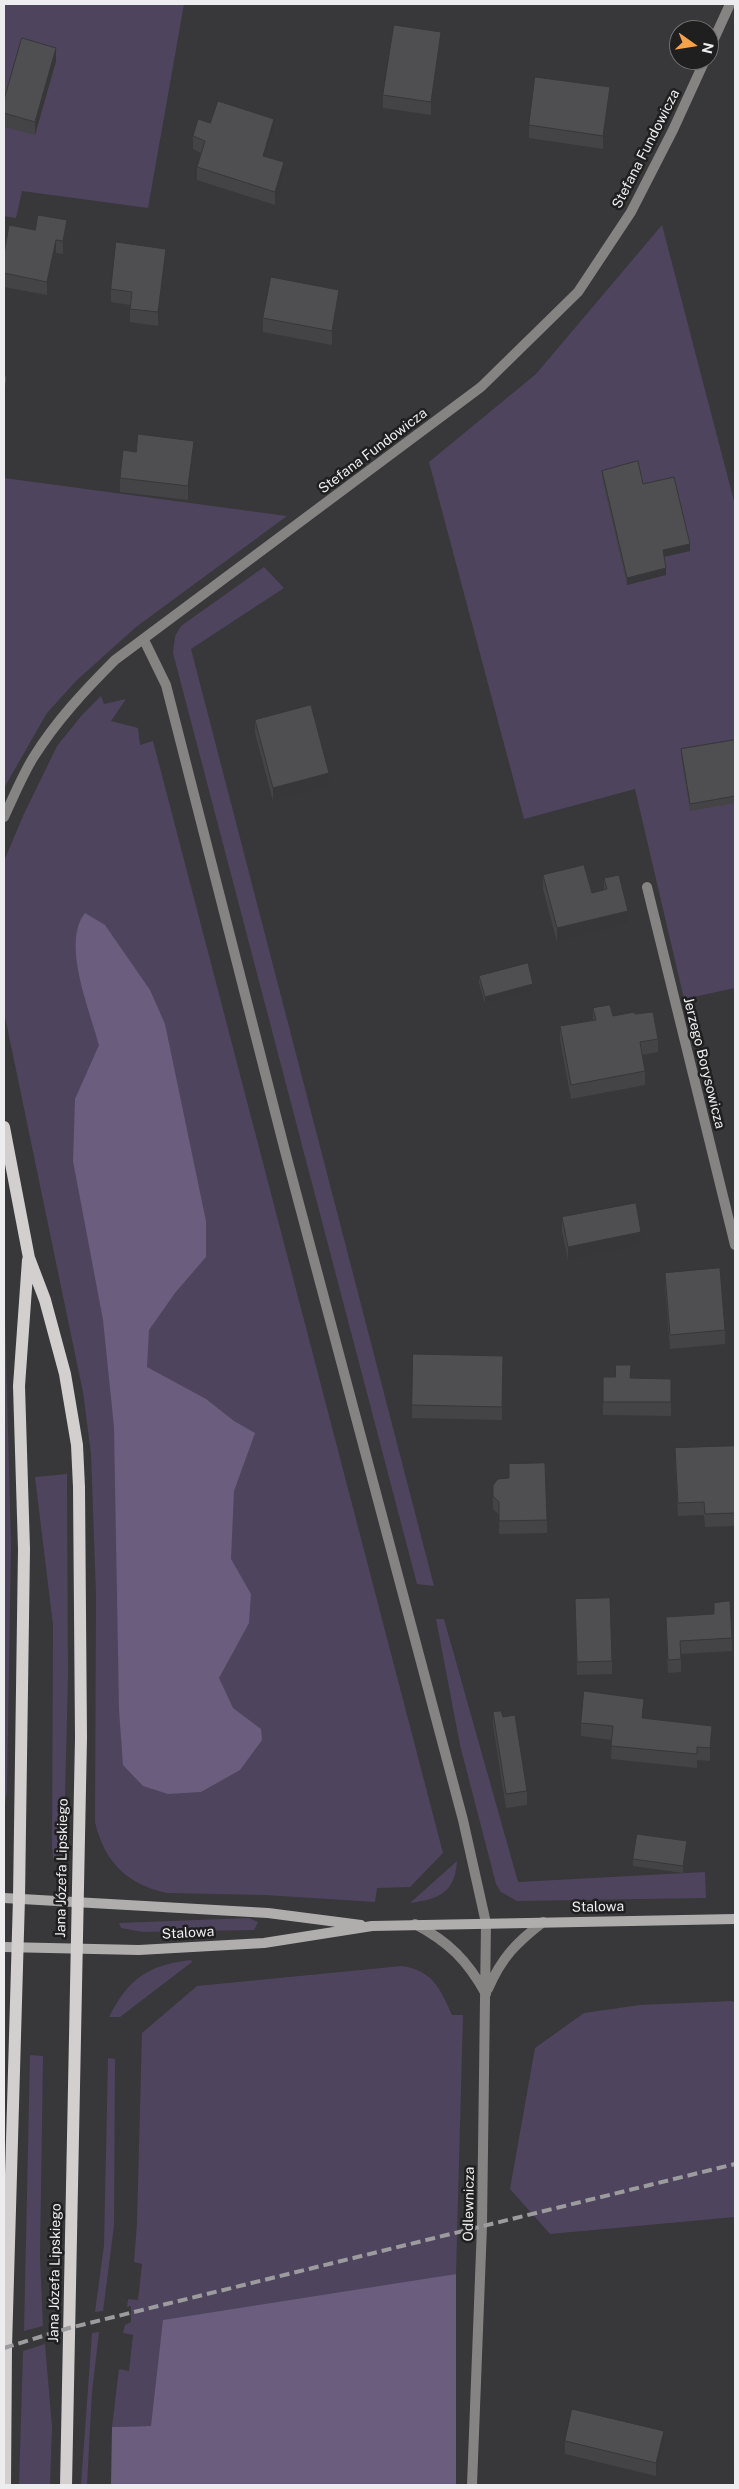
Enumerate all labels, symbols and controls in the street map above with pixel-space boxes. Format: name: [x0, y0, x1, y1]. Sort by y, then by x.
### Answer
north arrow: [669, 20, 719, 70]
text: N: [699, 41, 717, 55]
street label: Stefana Fundowicza: [609, 87, 683, 211]
street label: Stefana Fundowicza: [315, 405, 431, 497]
street label: Jerzego Borysowicza: [680, 996, 728, 1130]
street label: Jana Józefa Lipskiego: [52, 1798, 72, 1938]
street label: Stalowa: [572, 1898, 624, 1916]
street label: Stalowa: [161, 1923, 215, 1943]
street label: Odlewnicza: [460, 2166, 478, 2242]
street label: Jana Józefa Lipskiego: [45, 2203, 65, 2343]

